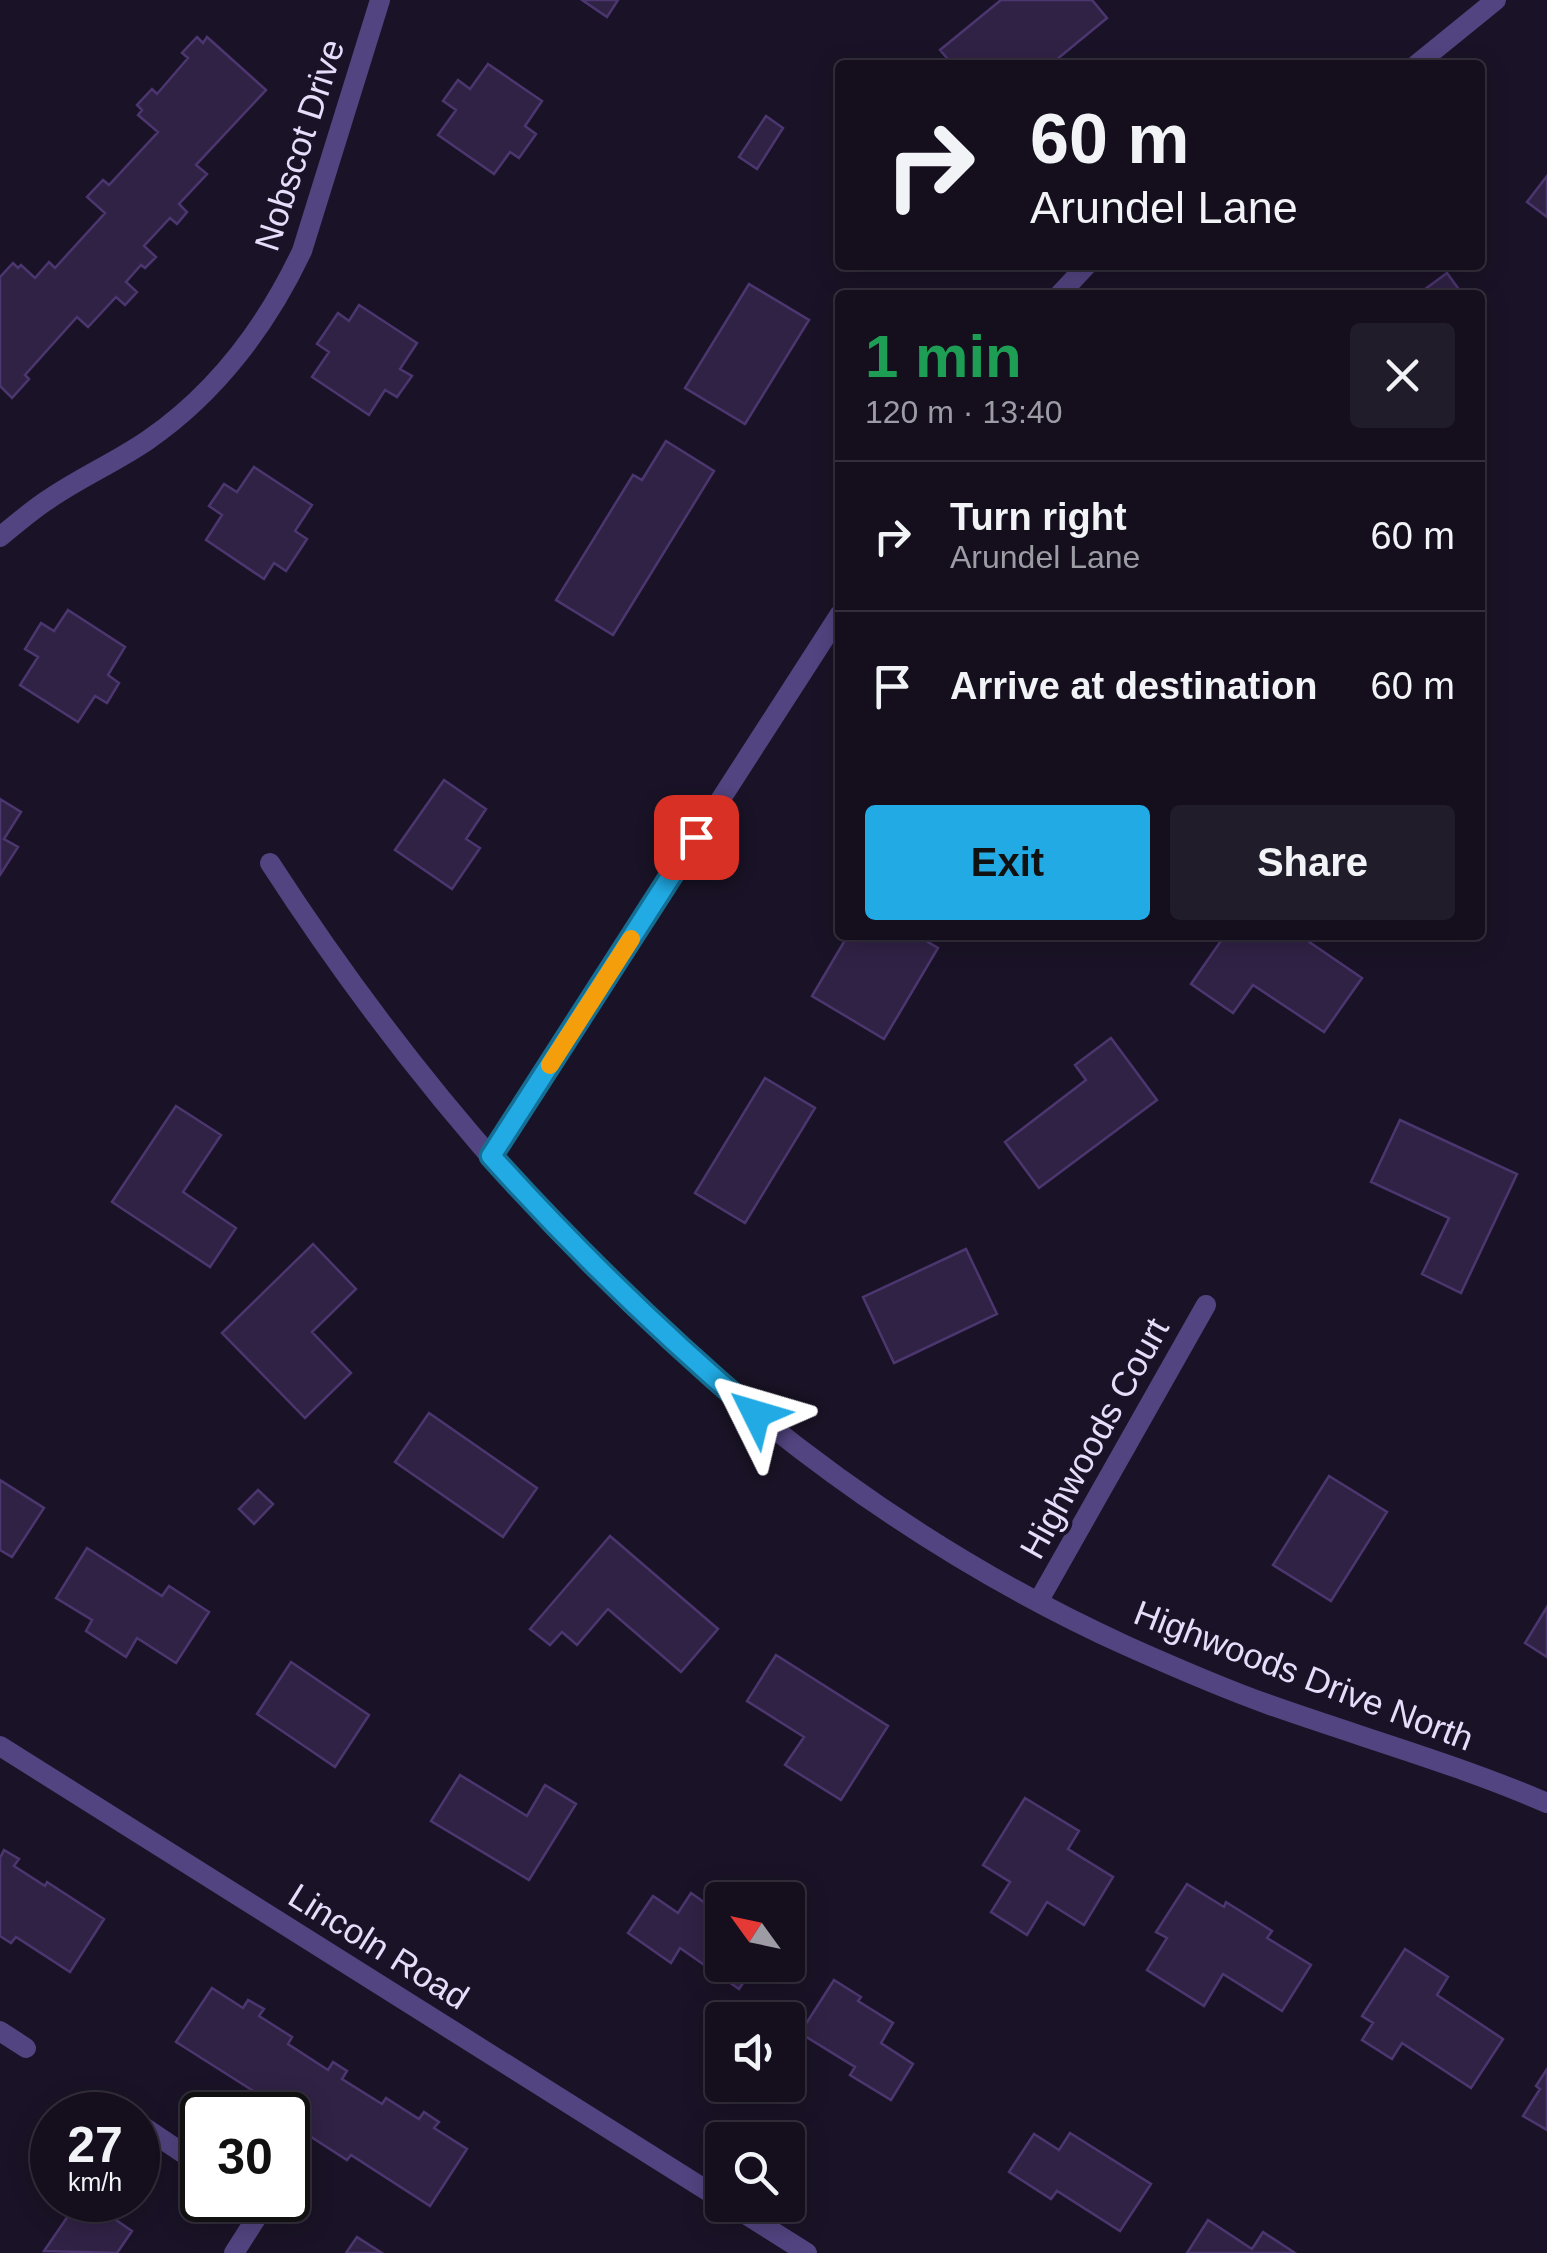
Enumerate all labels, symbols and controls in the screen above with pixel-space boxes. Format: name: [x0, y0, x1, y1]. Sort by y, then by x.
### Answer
street label: Nobscot Drive: [246, 34, 352, 256]
icon: right: [865, 100, 995, 230]
text: 60 m: [1030, 100, 1190, 178]
text: Arundel Lane: [1030, 182, 1298, 233]
text: 1 min: [865, 323, 1022, 390]
button: close: [1350, 323, 1455, 428]
text: 120 m · 13:40: [865, 394, 1062, 430]
text: Turn right: [950, 496, 1127, 538]
icon: right: [865, 509, 920, 564]
text: 60 m: [1371, 515, 1455, 557]
text: Arundel Lane: [950, 539, 1140, 575]
icon: arrive: [865, 659, 920, 714]
text: Arrive at destination: [950, 665, 1317, 707]
text: 60 m: [1371, 665, 1455, 707]
pin: [654, 795, 739, 880]
button: Exit: [865, 805, 1150, 920]
button: Share: [1170, 805, 1455, 920]
icon: arrive: [669, 810, 724, 865]
street label: Highwoods Court: [1012, 1311, 1176, 1565]
position arrow: [704, 1362, 808, 1466]
street label: Highwoods Drive North: [1129, 1592, 1479, 1758]
street label: Lincoln Road: [282, 1875, 476, 2017]
north arrow: [705, 1882, 805, 1982]
map controls: [705, 1882, 805, 2222]
button: sound: [705, 2002, 805, 2102]
speed limit sign: 30: [180, 2092, 310, 2222]
text: 27: [67, 2117, 123, 2173]
button: search: [705, 2122, 805, 2222]
text: km/h: [68, 2168, 122, 2196]

